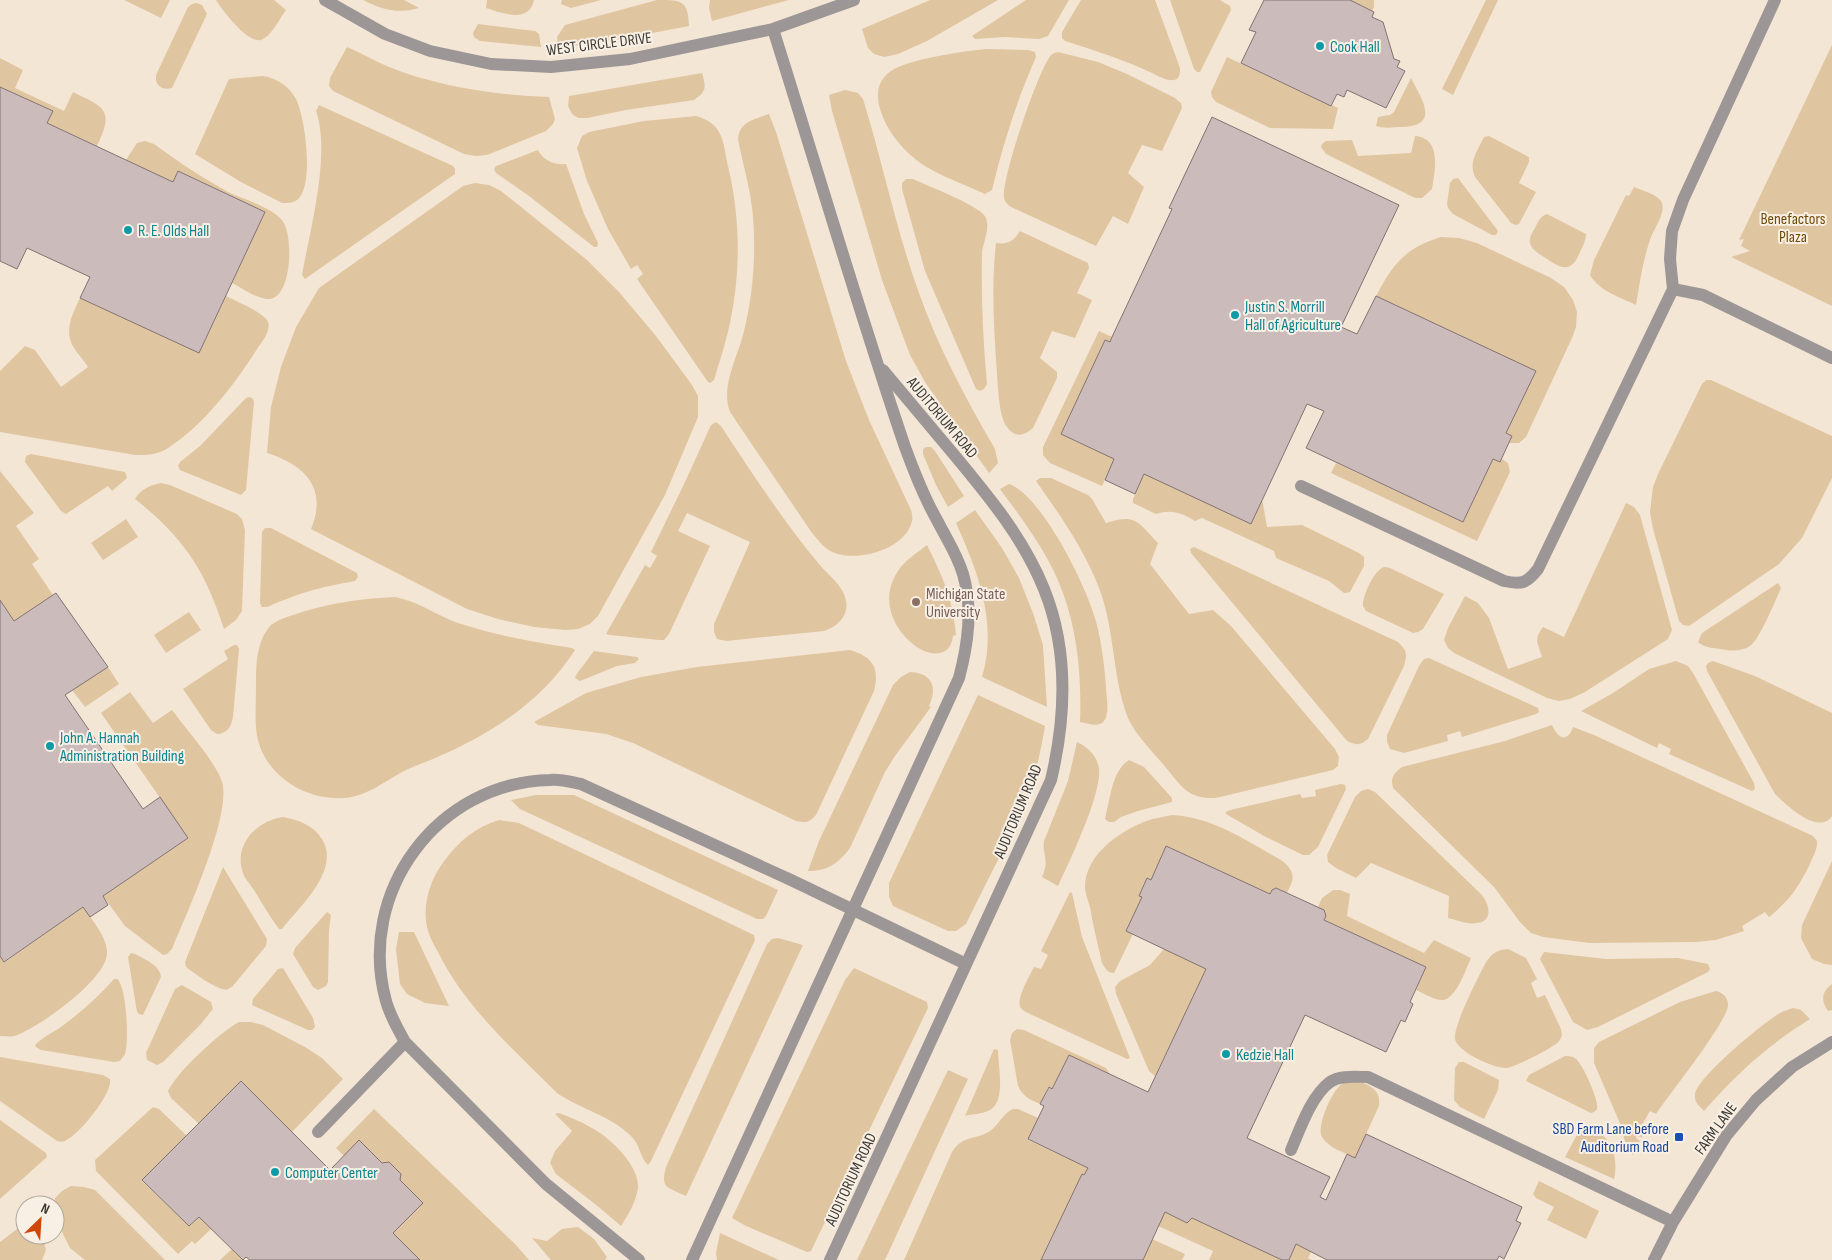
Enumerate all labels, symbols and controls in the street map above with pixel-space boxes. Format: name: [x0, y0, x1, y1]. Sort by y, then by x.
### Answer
street label: WEST CIRCLE DRIVE: [545, 29, 653, 60]
place label: Cook Hall: [1330, 38, 1380, 57]
marker: Cook Hall: [1314, 40, 1326, 52]
park label: Benefactors Plaza: [1760, 210, 1826, 247]
place label: R. E. Olds Hall: [138, 222, 209, 241]
marker: R. E. Olds Hall: [122, 224, 134, 236]
place label: Justin S. Morrill Hall of Agriculture: [1244, 298, 1341, 335]
marker: Justin S. Morrill Hall of Agriculture: [1229, 309, 1241, 321]
street label: AUDITORIUM ROAD: [902, 373, 981, 463]
place label: Michigan State University: [926, 585, 1005, 622]
marker: Michigan State University: [910, 596, 922, 608]
place label: John A. Hannah Administration Building: [59, 729, 184, 766]
marker: John A. Hannah Administration Building: [44, 740, 56, 752]
street label: AUDITORIUM ROAD: [990, 762, 1047, 862]
place label: Kedzie Hall: [1236, 1046, 1294, 1065]
marker: Kedzie Hall: [1220, 1048, 1232, 1060]
street label: FARM LANE: [1691, 1099, 1742, 1159]
place label: SBD Farm Lane before Auditorium Road: [1553, 1120, 1669, 1157]
street label: AUDITORIUM ROAD: [821, 1130, 881, 1230]
marker: SBD Farm Lane before Auditorium Road: [1673, 1131, 1685, 1143]
place label: Computer Center: [285, 1164, 378, 1183]
marker: Computer Center: [269, 1166, 281, 1178]
north arrow: [15, 1195, 65, 1245]
text: N: [38, 1199, 52, 1218]

